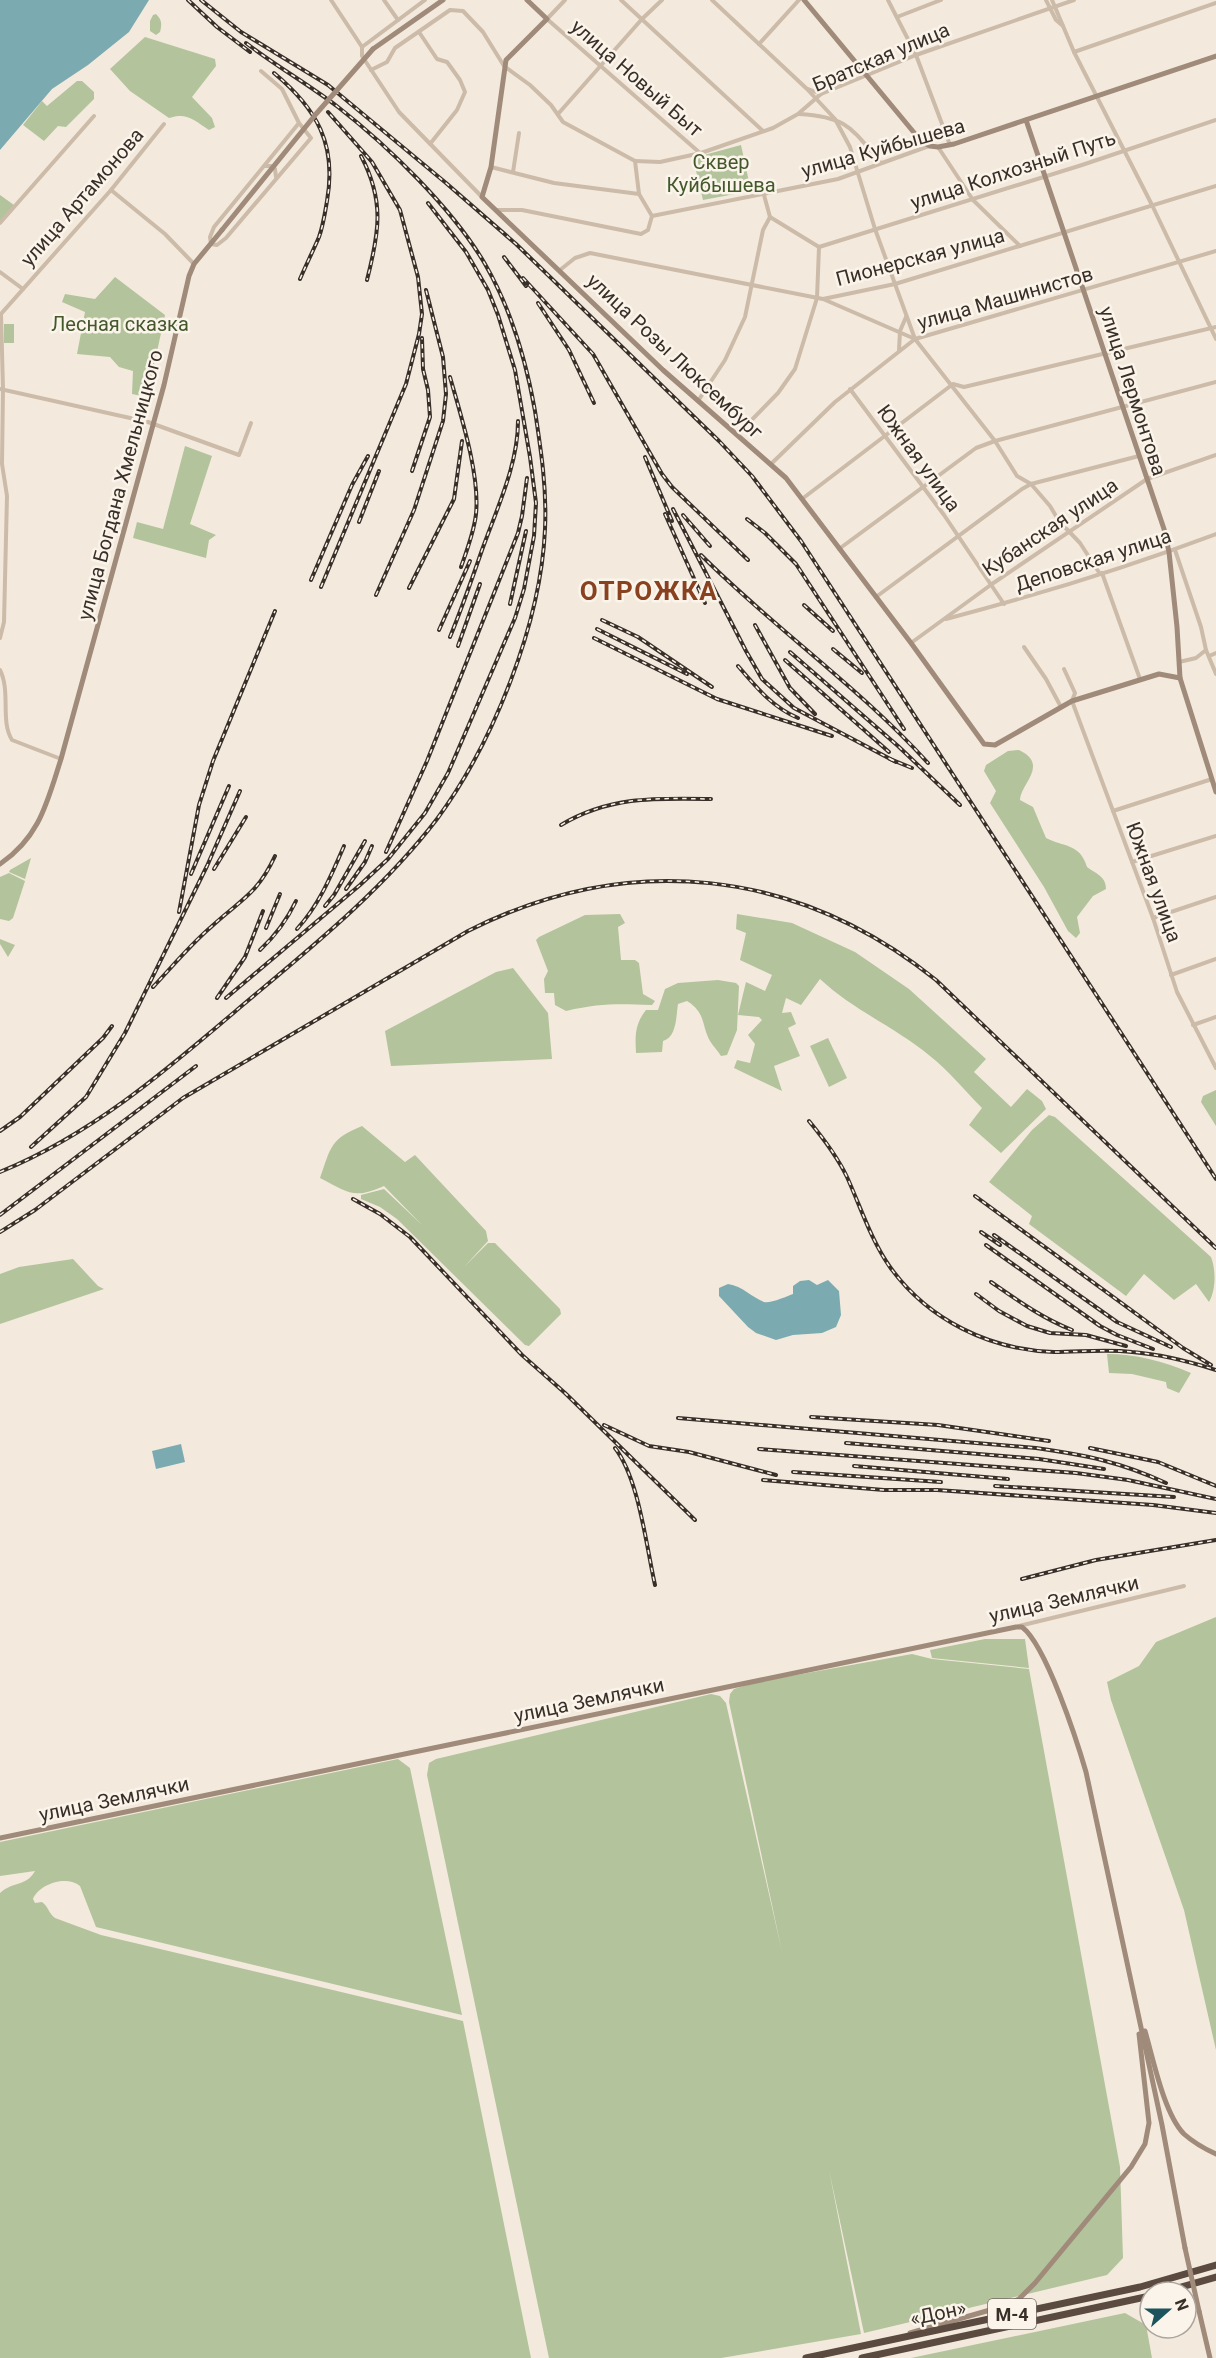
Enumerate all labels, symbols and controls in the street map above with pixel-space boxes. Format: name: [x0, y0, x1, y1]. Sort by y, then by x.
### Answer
street label: улица Новый Быт: [566, 14, 708, 142]
street label: Братская улица: [809, 17, 953, 97]
street label: улица Куйбышева: [798, 113, 968, 183]
street label: улица Артамонова: [15, 123, 149, 271]
street label: улица Колхозный Путь: [907, 125, 1119, 215]
park label: Сквер Куйбышева: [666, 150, 776, 197]
street label: Пионерская улица: [833, 223, 1007, 291]
street label: улица Машинистов: [914, 261, 1096, 335]
street label: улица Розы Люксембург: [582, 268, 768, 444]
street label: улица Лермонтова: [1094, 303, 1172, 479]
park label: Лесная сказка: [51, 312, 189, 336]
street label: улица Богдана Хмельницкого: [72, 347, 168, 623]
street label: Южная улица: [872, 400, 966, 516]
street label: Кубанская улица: [978, 473, 1122, 581]
street label: Деповская улица: [1012, 523, 1174, 597]
district label: ОТРОЖКА: [580, 576, 718, 606]
street label: Южная улица: [1121, 818, 1187, 946]
street label: улица Землячки: [987, 1570, 1141, 1628]
street label: улица Землячки: [512, 1672, 666, 1728]
street label: улица Землячки: [37, 1771, 191, 1827]
north arrow: [1138, 2280, 1198, 2340]
street label: «Дон»: [908, 2295, 968, 2331]
text: N: [1171, 2296, 1192, 2313]
road number: М-4: [988, 2299, 1036, 2329]

